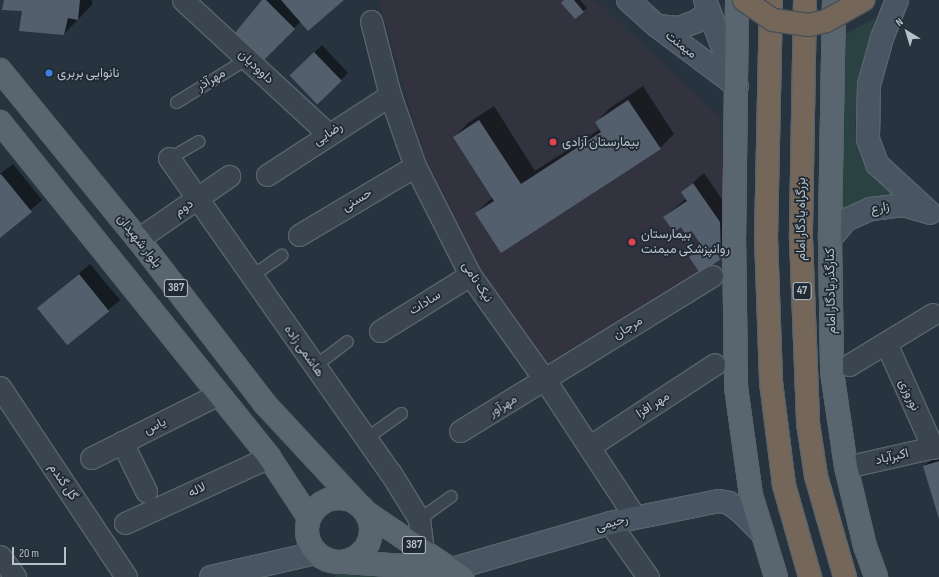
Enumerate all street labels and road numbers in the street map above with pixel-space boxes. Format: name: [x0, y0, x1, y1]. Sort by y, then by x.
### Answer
street label: میمنت: [662, 28, 700, 62]
street label: داوودیان: [235, 47, 277, 87]
street label: مهرآذر: [194, 65, 228, 95]
street label: رضایی: [310, 119, 346, 149]
street label: بزرگراه یادگار امام: [793, 177, 809, 261]
street label: حسنی: [339, 185, 375, 215]
street label: دوم: [171, 196, 197, 220]
street label: زارع: [869, 199, 891, 217]
street label: بلوار شهیدان: [113, 211, 165, 271]
street label: کنارگذر یادگار امام: [822, 248, 840, 334]
street label: نیک نامی: [458, 259, 496, 305]
road number: 387: [163, 278, 189, 298]
road number: 47: [792, 281, 812, 301]
street label: سادات: [406, 287, 444, 319]
street label: مرجان: [610, 313, 646, 343]
street label: هاشمی زاده: [280, 322, 328, 380]
street label: نوروزی: [895, 377, 923, 413]
street label: مهر افزا: [633, 388, 673, 422]
street label: مهرآور: [486, 391, 520, 421]
street label: یاس: [141, 414, 169, 438]
street label: اکبرآباد: [874, 446, 910, 468]
street label: گل گندم: [45, 461, 81, 503]
street label: لاله: [186, 479, 208, 501]
street label: رحیمی: [594, 511, 630, 535]
road number: 387: [401, 535, 427, 555]

